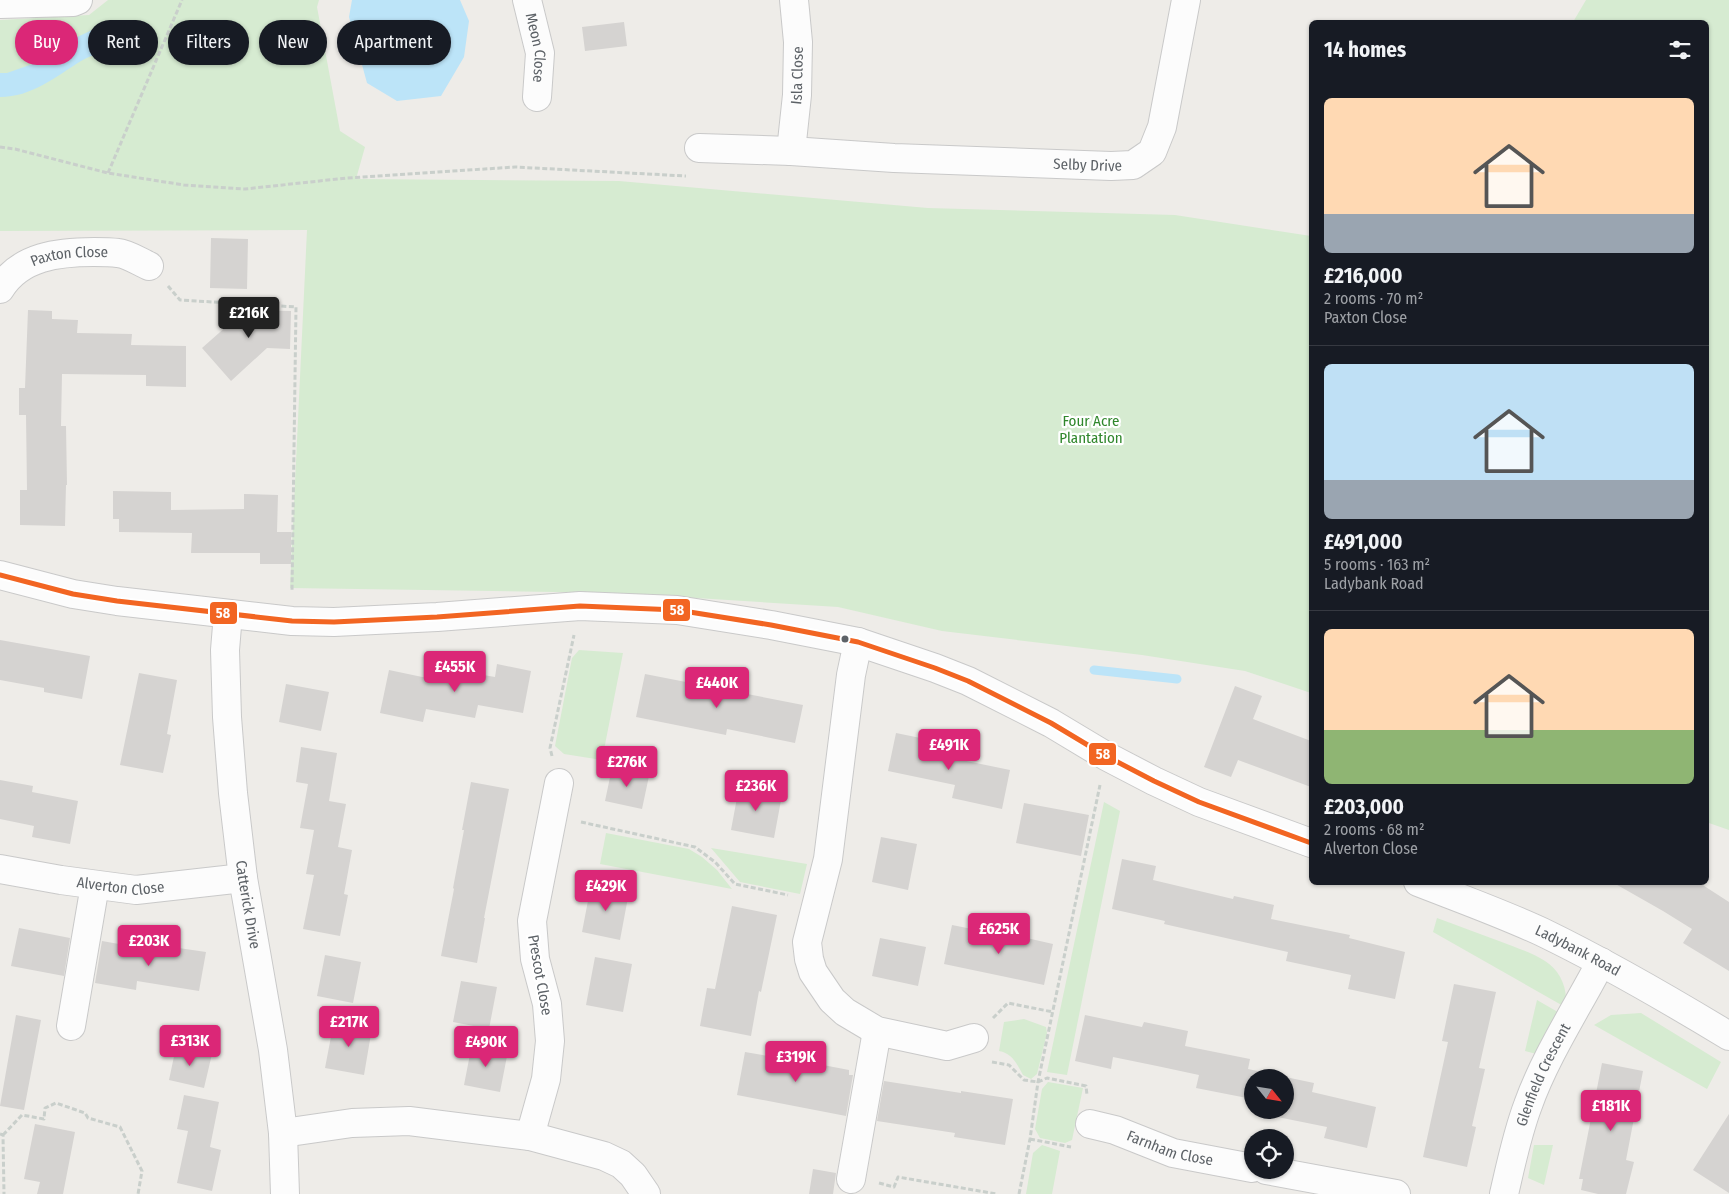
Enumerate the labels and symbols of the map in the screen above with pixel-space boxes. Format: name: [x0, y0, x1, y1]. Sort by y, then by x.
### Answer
street label: Meon Close: [522, 11, 549, 83]
street label: Isla Close: [787, 46, 807, 105]
street label: Selby Drive: [1053, 155, 1122, 175]
street label: Paxton Close: [28, 243, 108, 270]
pin: £216K: [214, 296, 284, 339]
park label: Four Acre Plantation: [1059, 412, 1123, 447]
line badge: 58: [662, 598, 691, 622]
line badge: 58: [209, 601, 238, 625]
text: 58: [670, 602, 685, 619]
text: 58: [216, 605, 231, 622]
unlabelled marker: [840, 634, 850, 644]
pin: £455K: [420, 650, 490, 693]
pin: £440K: [682, 666, 752, 709]
pin: £491K: [914, 728, 984, 771]
line badge: 58: [1088, 742, 1117, 766]
pin: £276K: [592, 746, 662, 788]
text: 58: [1096, 746, 1111, 763]
pin: £236K: [721, 770, 791, 812]
street label: Catterick Drive: [232, 859, 264, 950]
pin: £429K: [571, 870, 641, 912]
street label: Alverton Close: [76, 873, 165, 899]
pin: £625K: [964, 912, 1034, 955]
street label: Ladybank Road: [1532, 921, 1624, 980]
pin: £203K: [114, 924, 184, 967]
street label: Prescot Close: [524, 933, 556, 1017]
pin: £217K: [314, 1006, 384, 1048]
street label: Glenfield Crescent: [1512, 1020, 1574, 1128]
pin: £313K: [155, 1024, 225, 1067]
pin: £490K: [451, 1026, 521, 1068]
pin: £319K: [761, 1040, 831, 1083]
north arrow: [1244, 1069, 1294, 1119]
pin: £181K: [1576, 1090, 1646, 1132]
street label: Farnham Close: [1124, 1127, 1215, 1169]

